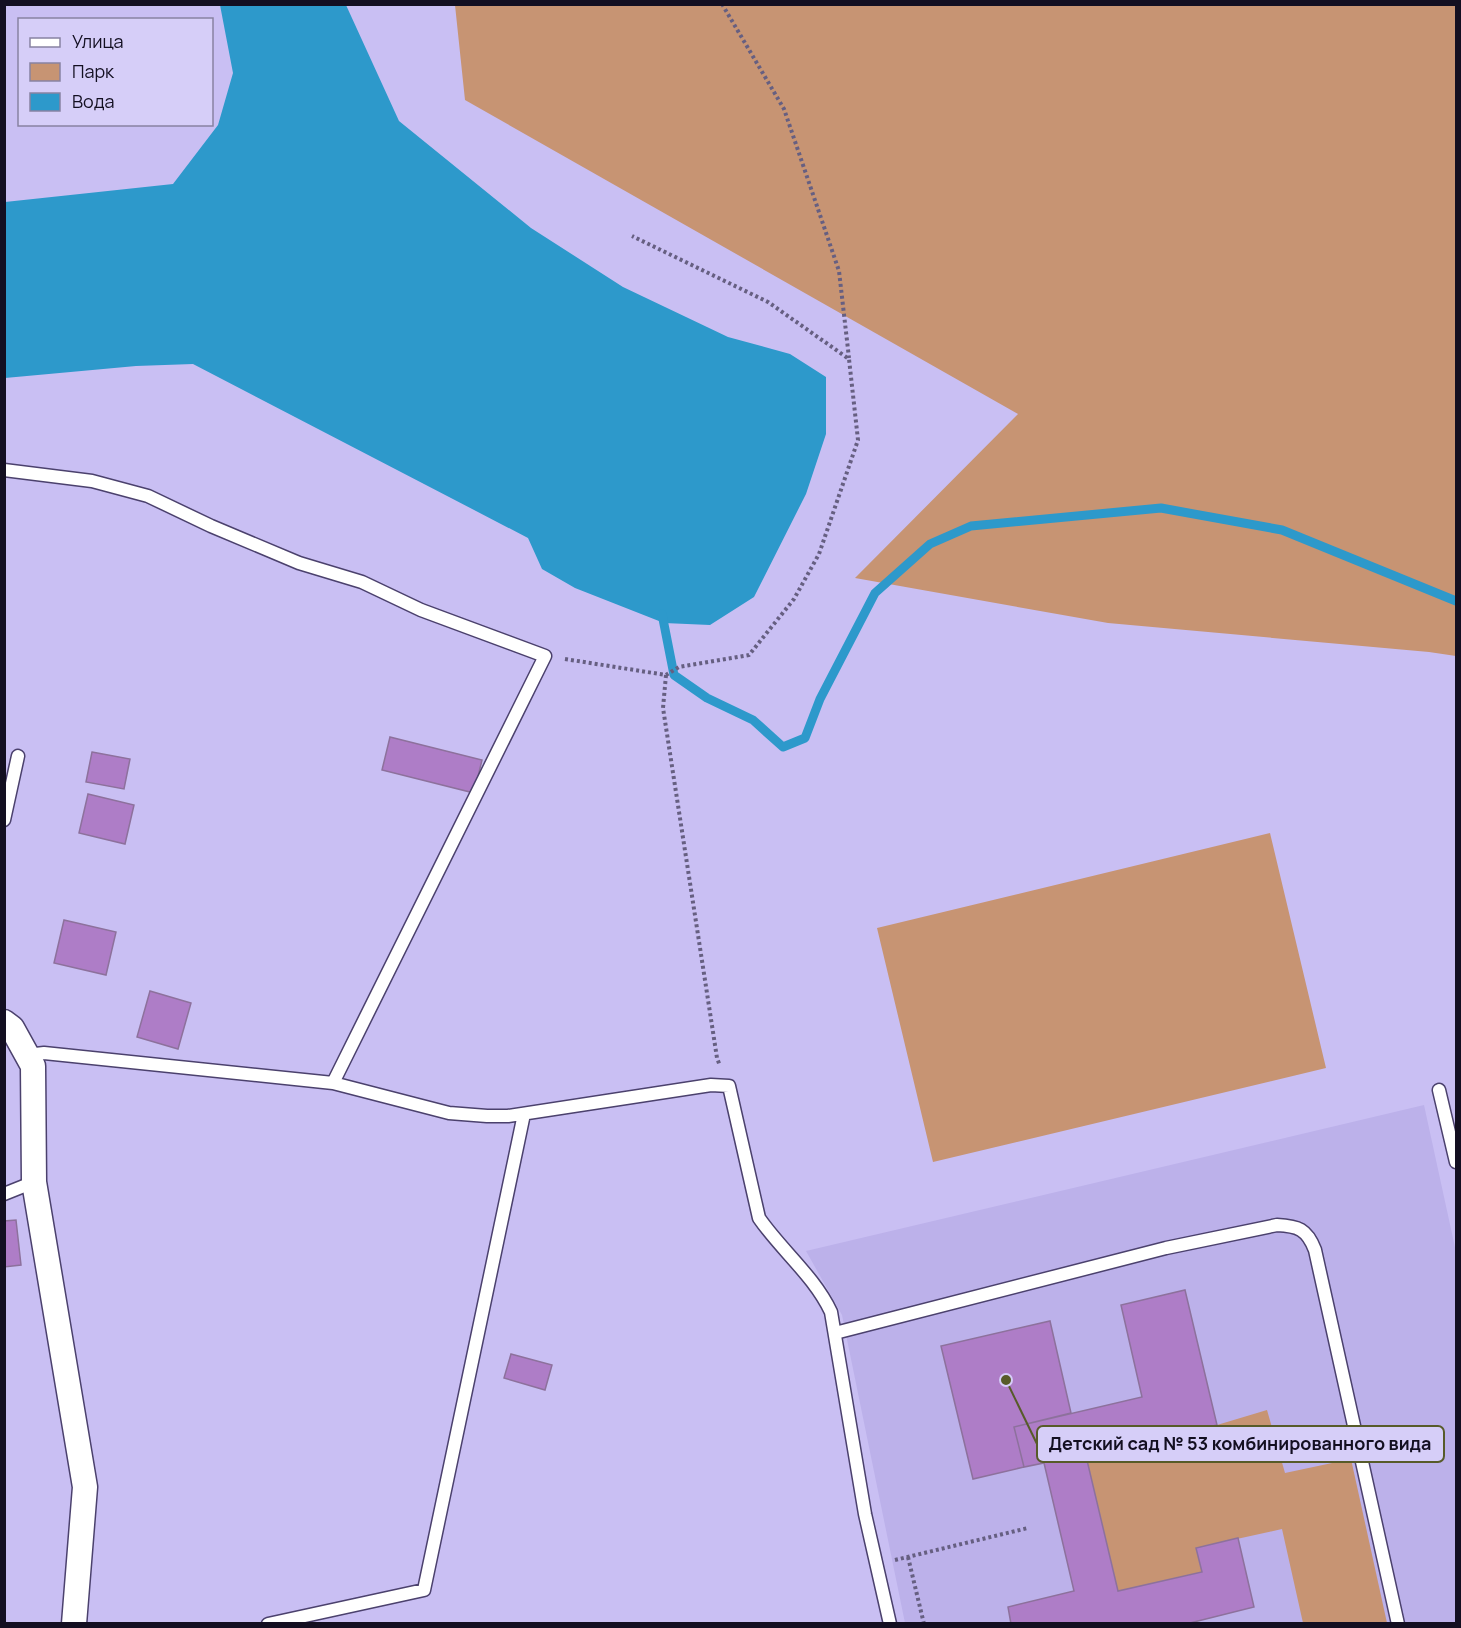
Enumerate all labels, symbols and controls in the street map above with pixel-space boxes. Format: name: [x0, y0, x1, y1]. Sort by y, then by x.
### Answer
legend: [18, 18, 213, 126]
text: Улица: [72, 29, 124, 53]
text: Парк: [72, 59, 115, 83]
text: Вода: [72, 89, 114, 113]
callout: Детский сад № 53 комбинированного вида: [1037, 1426, 1444, 1462]
text: Детский сад № 53 комбинированного вида: [1049, 1431, 1431, 1455]

